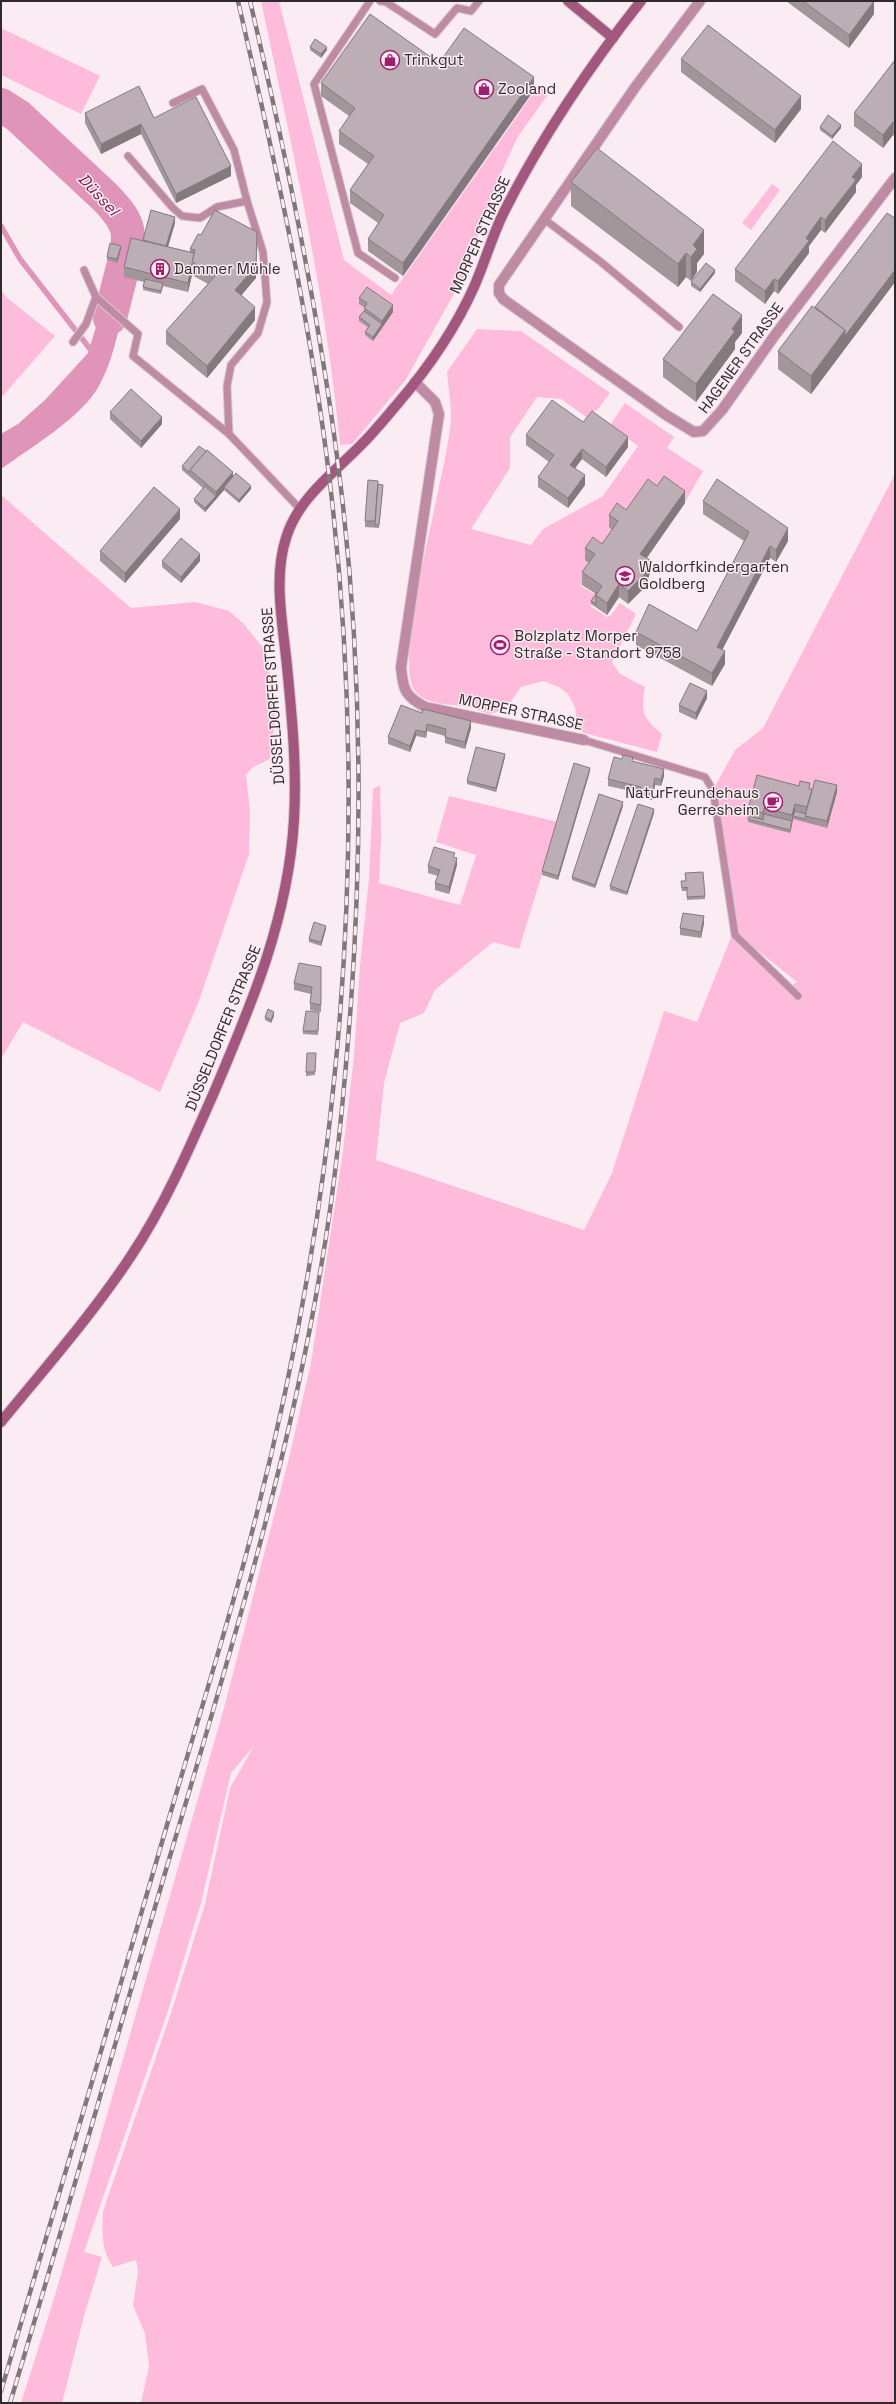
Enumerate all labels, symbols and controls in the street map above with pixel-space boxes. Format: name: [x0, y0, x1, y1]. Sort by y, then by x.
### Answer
shop icon: Trinkgut: [379, 49, 401, 71]
place label: Trinkgut: [404, 50, 464, 69]
shop icon: Zooland: [473, 78, 495, 100]
place label: Zooland: [498, 79, 556, 98]
water label: Düssel: [74, 169, 125, 222]
street label: MORPER STRASSE: [445, 173, 514, 296]
building icon: Dammer Mühle: [149, 258, 171, 280]
place label: Dammer Mühle: [174, 259, 281, 278]
street label: HAGENER STRASSE: [694, 299, 787, 417]
place label: Waldorfkindergarten Goldberg: [639, 557, 789, 593]
school or university icon: Waldorfkindergarten Goldberg: [614, 565, 636, 587]
street label: DÜSSELDORFER STRASSE: [257, 607, 288, 785]
place label: Bolzplatz Morper Straße - Standort 9758: [514, 626, 681, 662]
sports icon: Bolzplatz Morper Straße - Standort 9758: [489, 634, 511, 656]
street label: MORPER STRASSE: [457, 689, 585, 734]
place label: NaturFreundehaus Gerresheim: [625, 783, 759, 819]
cafe icon: NaturFreundehaus Gerresheim: [762, 791, 784, 813]
street label: DÜSSELDORFER STRASSE: [180, 942, 265, 1114]

